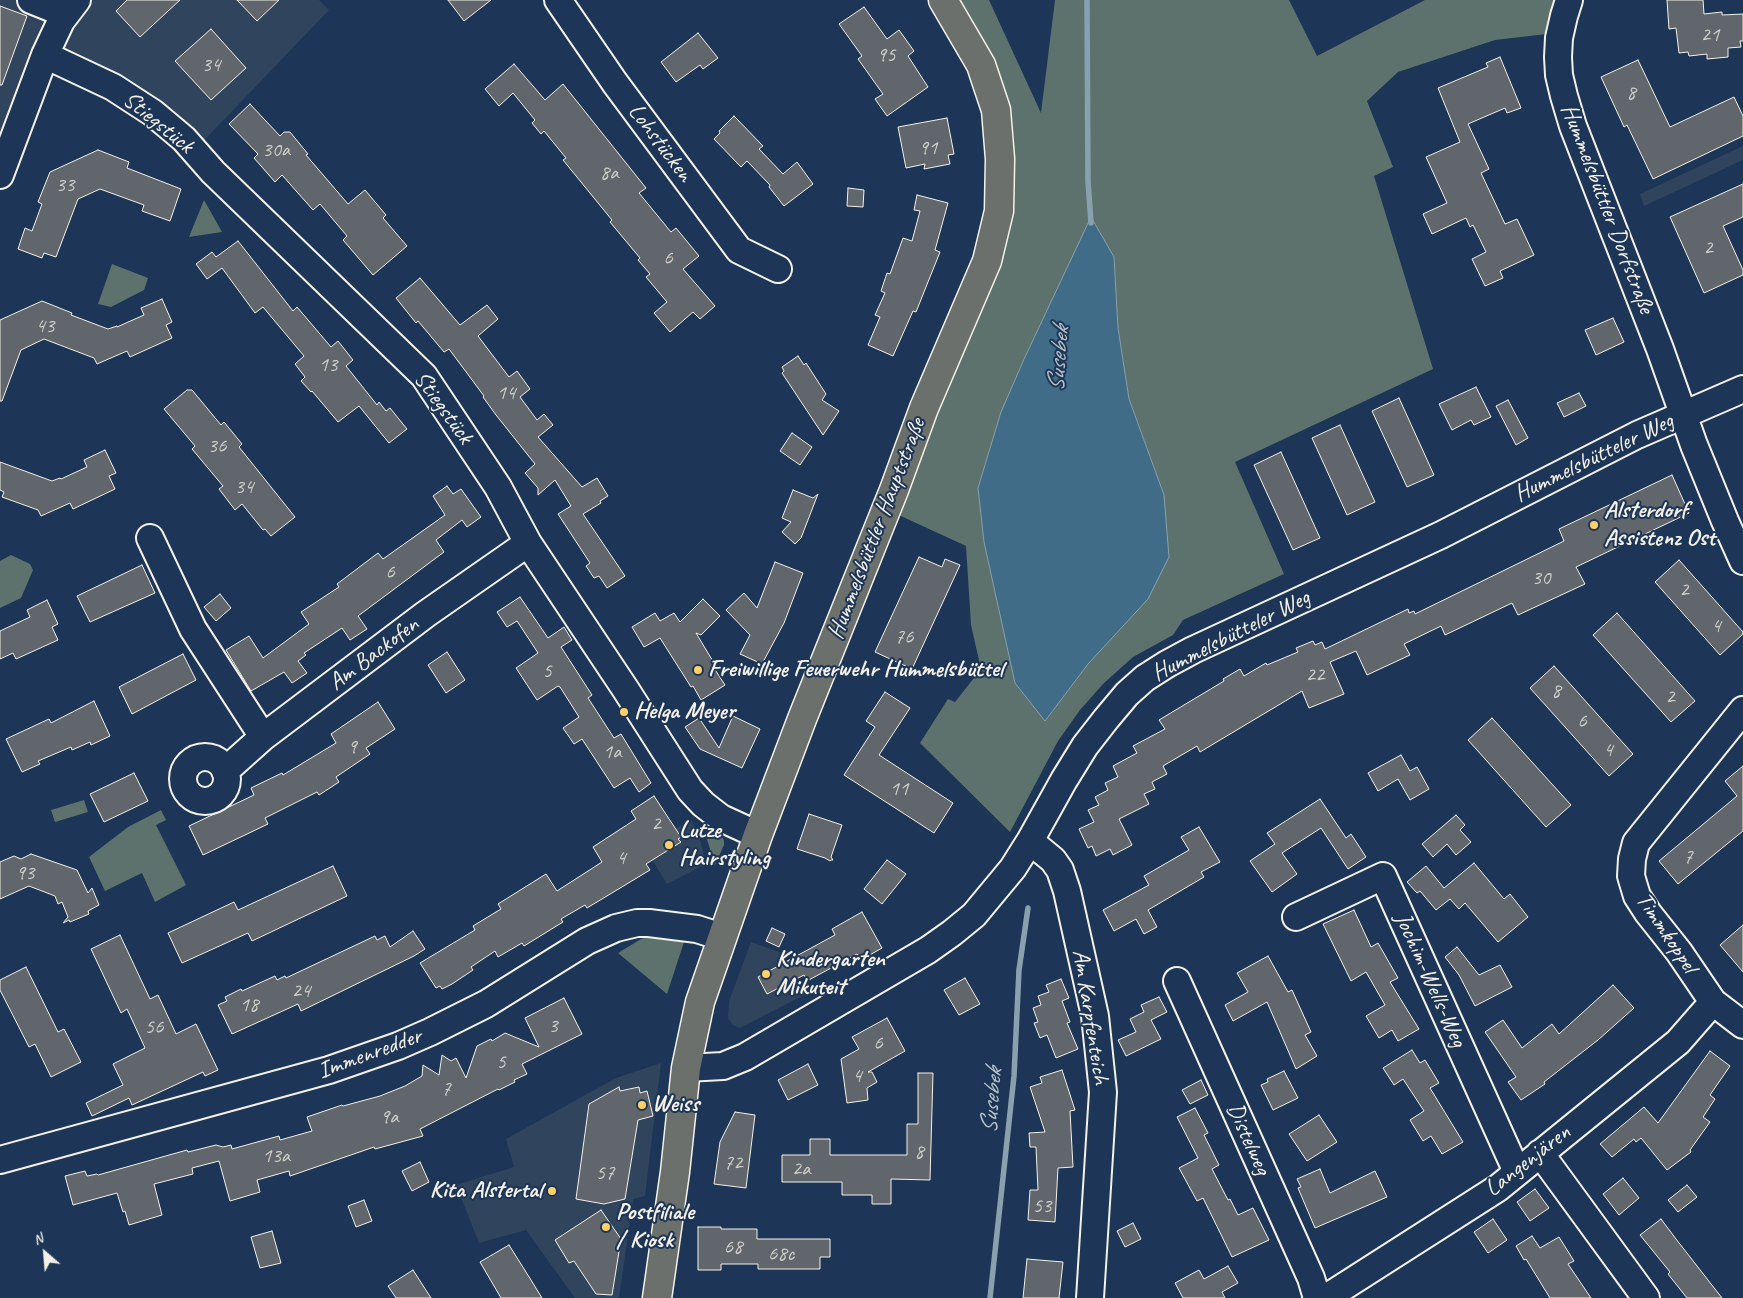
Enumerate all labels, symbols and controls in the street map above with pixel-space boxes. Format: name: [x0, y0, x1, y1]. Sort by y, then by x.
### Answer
house number: 21: [1701, 22, 1719, 48]
house number: 95: [877, 42, 895, 68]
house number: 34: [202, 52, 220, 78]
house number: 8: [1626, 80, 1636, 106]
street label: Stiegstück: [117, 86, 199, 160]
street label: Lohstücken: [621, 98, 699, 188]
street label: Hummelsbüttler Dorfstraße: [1554, 100, 1660, 318]
house number: 91: [919, 135, 937, 161]
house number: 30a: [262, 137, 290, 163]
house number: 8a: [600, 160, 618, 186]
house number: 33: [56, 172, 74, 198]
house number: 2: [1703, 235, 1713, 261]
house number: 6: [663, 245, 673, 271]
house number: 43: [36, 313, 54, 339]
water label: Susebek: [1041, 325, 1077, 393]
house number: 13: [319, 352, 337, 378]
street label: Stiegstück: [407, 366, 479, 450]
house number: 14: [497, 380, 515, 406]
street label: Hummelsbütteler Weg: [1510, 407, 1678, 509]
street label: Hummelsbüttler Hauptstraße: [822, 415, 932, 643]
house number: 36: [208, 433, 226, 459]
house number: 34: [235, 474, 253, 500]
place label: Alsterdorf Assistenz Ost: [1604, 497, 1715, 553]
marker: Alsterdorf Assistenz Ost: [1588, 519, 1600, 531]
house number: 6: [385, 559, 395, 585]
house number: 30: [1532, 565, 1550, 591]
house number: 2: [1679, 577, 1689, 603]
street label: Hummelsbütteler Weg: [1147, 584, 1315, 688]
street label: Am Backofen: [323, 611, 425, 697]
house number: 4: [1711, 613, 1721, 639]
house number: 76: [895, 624, 913, 650]
place label: Freiwillige Feuerwehr Hummelsbüttel: [708, 656, 1003, 684]
house number: 5: [542, 658, 552, 684]
house number: 22: [1306, 662, 1324, 688]
marker: Freiwillige Feuerwehr Hummelsbüttel: [692, 664, 704, 676]
house number: 8: [1551, 678, 1561, 704]
house number: 2: [1665, 684, 1675, 710]
place label: Helga Meyer: [634, 698, 735, 726]
marker: Helga Meyer: [618, 706, 630, 718]
house number: 6: [1577, 708, 1587, 734]
house number: 9: [347, 734, 357, 760]
house number: 4: [1603, 737, 1613, 763]
house number: 1a: [603, 739, 621, 765]
house number: 11: [890, 776, 908, 802]
house number: 2: [651, 811, 661, 837]
place label: Lutze Hairstyling: [679, 817, 770, 873]
marker: Lutze Hairstyling: [663, 839, 675, 851]
house number: 7: [1683, 844, 1693, 870]
house number: 4: [616, 845, 626, 871]
house number: 93: [16, 860, 34, 886]
street label: Timmkoppel: [1629, 887, 1703, 979]
street label: Jochim-Wells-Weg: [1388, 908, 1472, 1052]
place label: Kindergarten Mikuteit: [776, 946, 885, 1002]
street label: Am Karpfenteich: [1065, 947, 1115, 1087]
marker: Kindergarten Mikuteit: [760, 968, 772, 980]
house number: 24: [292, 978, 310, 1004]
house number: 18: [240, 992, 258, 1018]
house number: 3: [548, 1013, 558, 1039]
house number: 56: [145, 1014, 163, 1040]
street label: Immenredder: [314, 1022, 426, 1086]
house number: 6: [873, 1030, 883, 1056]
house number: 5: [496, 1049, 506, 1075]
house number: 4: [852, 1063, 862, 1089]
water label: Susebek: [974, 1067, 1010, 1135]
house number: 7: [441, 1076, 451, 1102]
place label: Weiss: [652, 1091, 699, 1119]
marker: Weiss: [636, 1099, 648, 1111]
street label: Distelweg: [1220, 1099, 1276, 1179]
house number: 9a: [380, 1104, 398, 1130]
street label: Langenjären: [1479, 1118, 1577, 1204]
house number: 8: [914, 1139, 924, 1165]
house number: 13a: [262, 1143, 290, 1169]
house number: 72: [724, 1150, 742, 1176]
house number: 2a: [792, 1156, 810, 1182]
house number: 57: [596, 1160, 614, 1186]
place label: Kita Alstertal: [430, 1177, 542, 1205]
marker: Kita Alstertal: [546, 1185, 558, 1197]
house number: 53: [1033, 1193, 1051, 1219]
place label: Postfiliale / Kiosk: [616, 1199, 694, 1255]
marker: Postfiliale / Kiosk: [600, 1221, 612, 1233]
north arrow: [20, 1228, 70, 1278]
text: N: [30, 1230, 46, 1249]
house number: 68: [724, 1234, 742, 1260]
house number: 68c: [768, 1241, 794, 1267]

